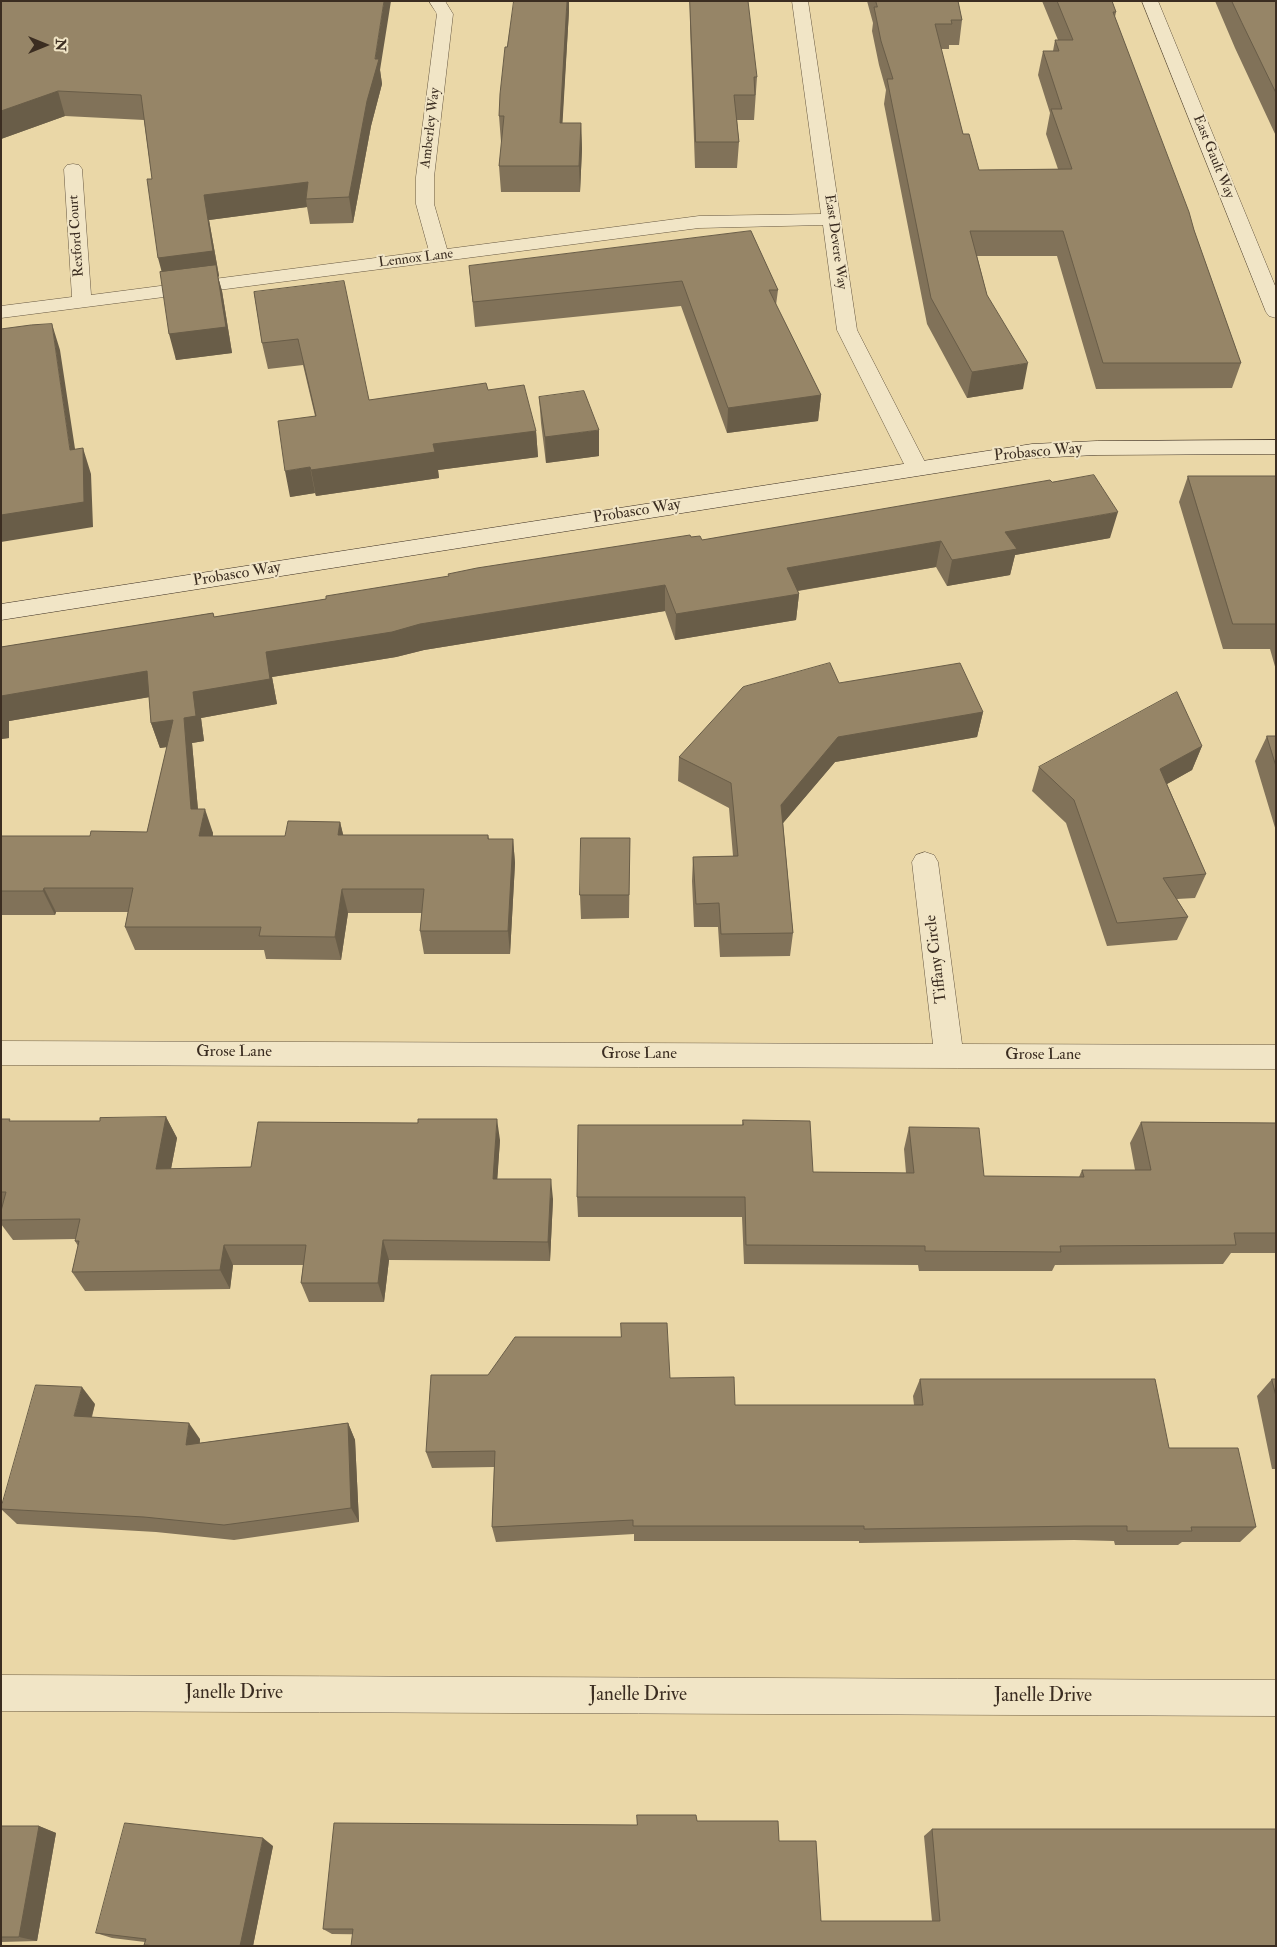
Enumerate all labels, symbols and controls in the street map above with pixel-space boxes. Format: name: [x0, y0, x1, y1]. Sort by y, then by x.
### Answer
north arrow: [20, 20, 70, 70]
text: N: [52, 39, 69, 51]
street label: Amberley Way: [418, 87, 444, 169]
street label: East Gault Way: [1189, 113, 1237, 201]
street label: East Devere Way: [820, 193, 850, 291]
street label: Rexford Court: [66, 194, 88, 278]
street label: Lennox Lane: [378, 246, 454, 272]
street label: Probasco Way: [993, 440, 1083, 466]
street label: Probasco Way: [592, 496, 682, 528]
street label: Probasco Way: [192, 559, 282, 591]
street label: Tiffany Circle: [922, 914, 952, 1004]
street label: Grose Lane: [196, 1043, 272, 1063]
street label: Grose Lane: [601, 1045, 677, 1065]
street label: Grose Lane: [1005, 1046, 1081, 1066]
street label: Janelle Drive: [185, 1683, 283, 1705]
street label: Janelle Drive: [589, 1685, 687, 1707]
street label: Janelle Drive: [994, 1686, 1092, 1708]

